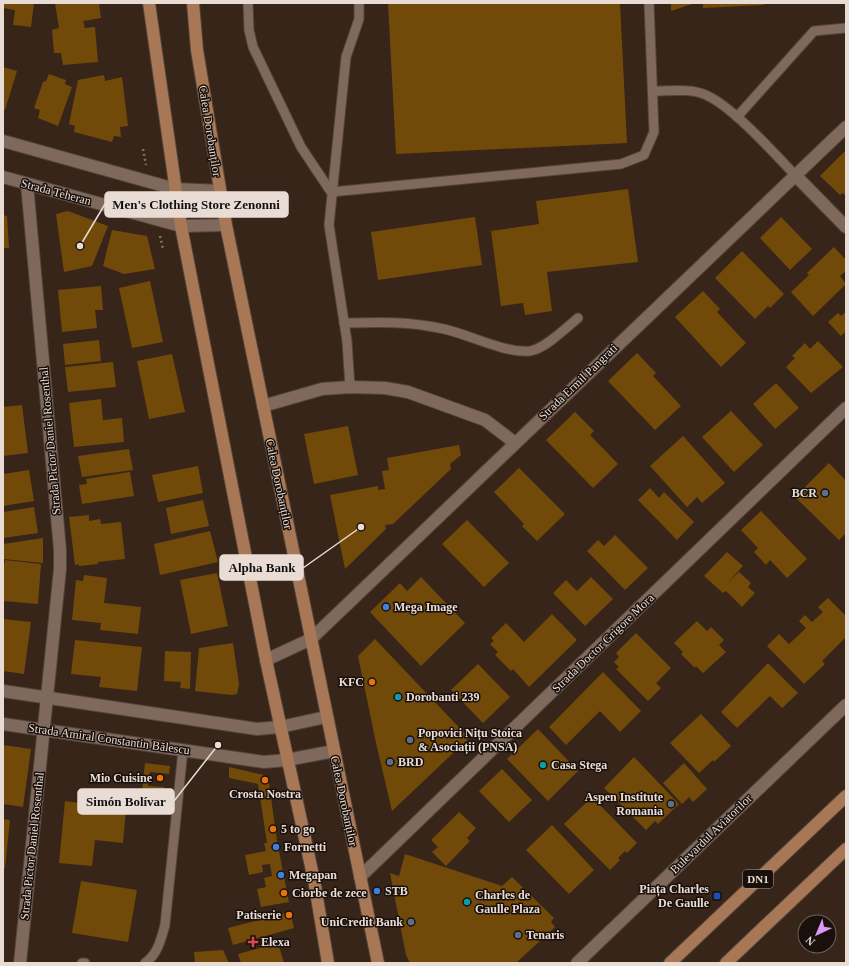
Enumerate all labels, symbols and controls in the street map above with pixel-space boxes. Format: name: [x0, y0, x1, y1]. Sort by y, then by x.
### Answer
street label: Calea Dorobanților: [196, 84, 224, 178]
street label: Strada Teheran: [19, 176, 93, 208]
callout: Men's Clothing Store Zenonni: [105, 192, 288, 217]
text: Men's Clothing Store Zenonni: [112, 197, 280, 212]
street label: Strada Ermil Pangrati: [536, 340, 621, 423]
street label: Strada Pictor Daniel Rosenthal: [37, 366, 63, 515]
street label: Calea Dorobanților: [263, 437, 295, 531]
place label: BCR: [792, 486, 817, 500]
marker: BCR: [820, 488, 830, 498]
callout: Alpha Bank: [220, 555, 303, 580]
text: Alpha Bank: [229, 560, 296, 575]
street label: Strada Doctor Grigore Mora: [549, 590, 657, 695]
place label: Mega Image: [394, 600, 458, 614]
marker: Mega Image: [381, 602, 391, 612]
place label: KFC: [339, 675, 364, 689]
marker: KFC: [367, 677, 377, 687]
place label: Dorobanti 239: [406, 690, 479, 704]
marker: Dorobanti 239: [393, 692, 403, 702]
street label: Strada Amiral Constantin Bălescu: [27, 721, 191, 757]
place label: Popovici Nițu Stoica & Asociații (PNSA): [418, 726, 522, 755]
marker: Popovici Nițu Stoica & Asociații (PNSA): [405, 735, 415, 745]
street label: Calea Dorobanților: [328, 754, 360, 848]
place label: BRD: [398, 755, 424, 769]
marker: BRD: [385, 757, 395, 767]
place label: Casa Stega: [551, 758, 607, 772]
marker: Casa Stega: [538, 760, 548, 770]
street label: Strada Pictor Daniel Rosenthal: [17, 771, 47, 920]
place label: Mio Cuisine: [90, 771, 153, 785]
marker: Mio Cuisine: [155, 773, 165, 783]
marker: Crosta Nostra: [260, 775, 270, 785]
place label: Crosta Nostra: [229, 787, 301, 801]
callout: Simón Bolívar: [78, 789, 174, 814]
place label: Aspen Institute Romania: [585, 790, 664, 818]
street label: Bulevardul Aviatorilor: [667, 791, 755, 877]
text: Simón Bolívar: [86, 794, 166, 809]
marker: Aspen Institute Romania: [666, 799, 676, 809]
place label: 5 to go: [281, 822, 315, 836]
marker: 5 to go: [268, 824, 278, 834]
place label: Fornetti: [284, 840, 327, 854]
marker: Fornetti: [271, 842, 281, 852]
place label: Megapan: [289, 868, 337, 882]
marker: Megapan: [276, 870, 286, 880]
road number: DN1: [743, 870, 773, 888]
place label: Piața Charles De Gaulle: [639, 882, 710, 910]
place label: STB: [385, 884, 408, 898]
place label: Ciorbe de zece: [292, 886, 367, 900]
marker: STB: [372, 886, 382, 896]
marker: Ciorbe de zece: [279, 888, 289, 898]
place label: Charles de Gaulle Plaza: [475, 888, 540, 916]
marker: Piața Charles De Gaulle: [712, 891, 722, 901]
marker: Charles de Gaulle Plaza: [462, 897, 472, 907]
place label: Patiserie: [236, 908, 282, 922]
marker: Patiserie: [284, 910, 294, 920]
north arrow: [797, 914, 837, 954]
place label: UniCredit Bank: [321, 915, 403, 929]
marker: UniCredit Bank: [406, 917, 416, 927]
place label: Tenaris: [526, 928, 565, 942]
marker: Tenaris: [513, 930, 523, 940]
text: N: [803, 934, 817, 948]
place label: Elexa: [261, 935, 290, 949]
marker: Elexa: [248, 937, 258, 947]

